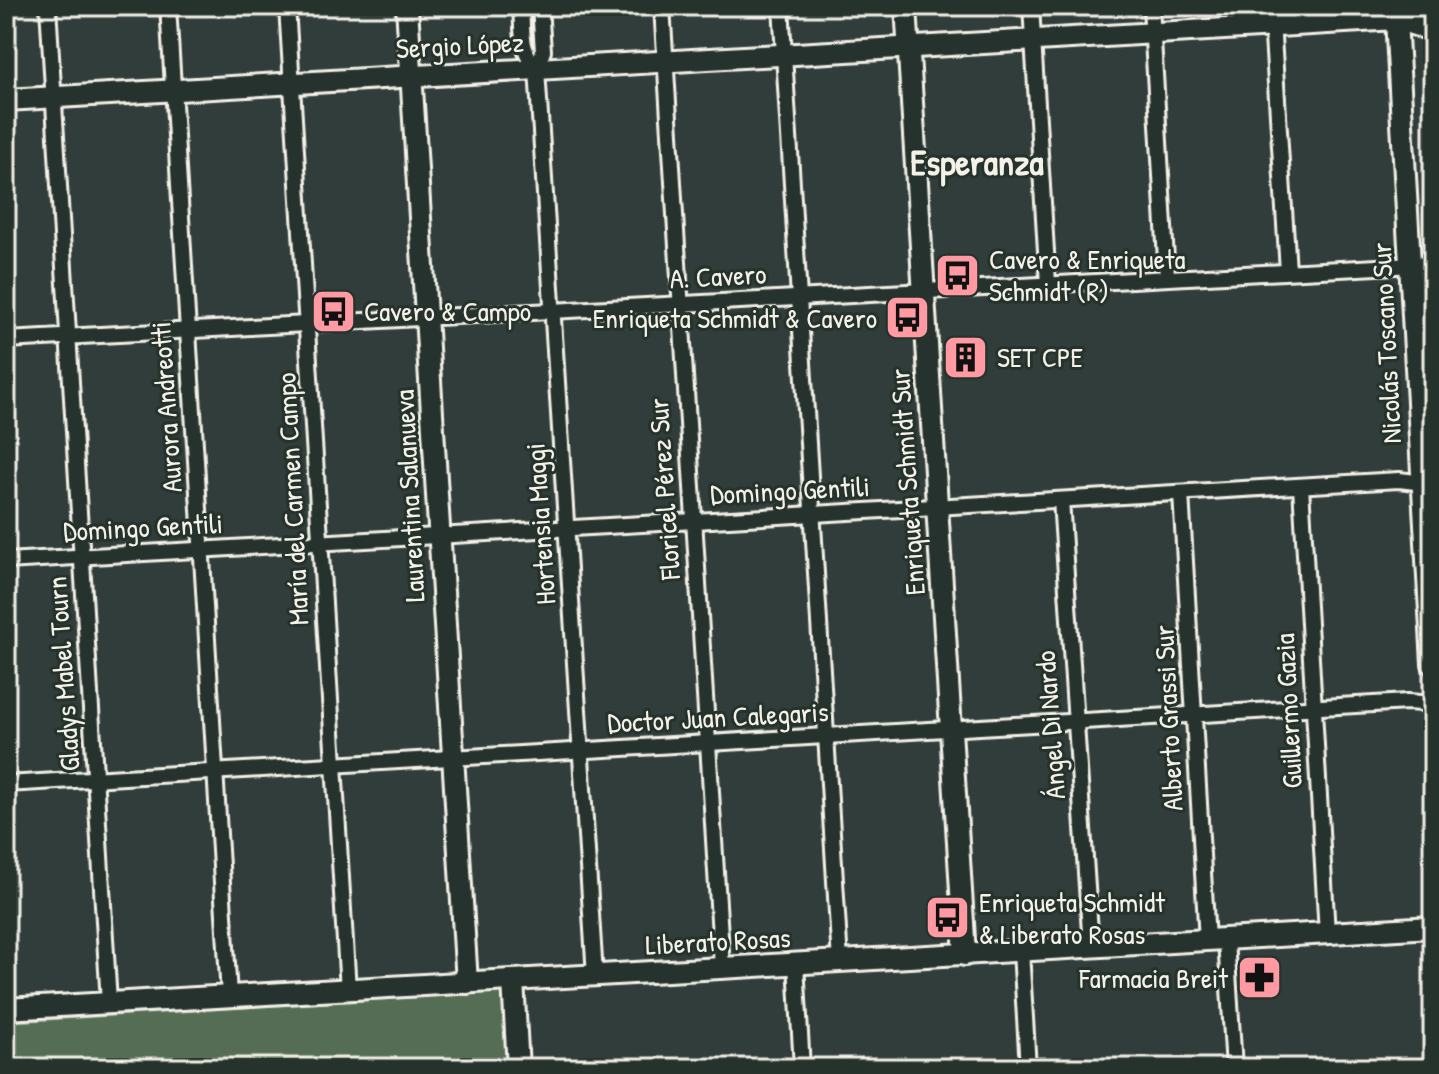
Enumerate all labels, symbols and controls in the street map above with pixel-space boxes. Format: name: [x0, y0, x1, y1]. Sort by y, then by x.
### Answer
street label: Sergio López: [395, 23, 525, 67]
district label: Esperanza: [910, 137, 1044, 187]
place label: Cavero & Enriqueta Schmidt (R): [989, 240, 1185, 310]
street label: Nicolás Toscano Sur: [1362, 241, 1410, 444]
bus stop icon: Cavero & Enriqueta Schmidt (R): [934, 251, 982, 299]
street label: A. Cavero: [669, 254, 767, 298]
bus stop icon: Cavero & Campo: [309, 287, 357, 335]
place label: Cavero & Campo: [364, 292, 531, 330]
bus stop icon: Enriqueta Schmidt & Cavero: [884, 294, 932, 342]
place label: Enriqueta Schmidt & Cavero: [593, 299, 877, 337]
street label: Aurora Andreotti: [141, 320, 191, 494]
building icon: SET CPE: [942, 333, 990, 381]
place label: SET CPE: [997, 338, 1083, 376]
street label: Enriqueta Schmidt Sur: [880, 367, 934, 597]
street label: María del Carmen Campo: [266, 372, 318, 626]
street label: Laurentina Salanueva: [384, 389, 434, 603]
street label: Floricel Pérez Sur: [639, 397, 689, 582]
street label: Hortensia Maggi: [515, 442, 565, 606]
street label: Domingo Gentili: [709, 467, 871, 513]
street label: Domingo Gentili: [62, 504, 224, 550]
street label: Gladys Mabel Tourn: [37, 575, 89, 773]
street label: Alberto Grassi Sur: [1144, 624, 1192, 812]
street label: Guillermo Gazia: [1265, 632, 1311, 790]
street label: Ángel Di Nardo: [1026, 650, 1074, 800]
street label: Doctor Juan Calegaris: [606, 692, 830, 742]
place label: Enriqueta Schmidt & Liberato Rosas: [979, 883, 1165, 953]
bus stop icon: Enriqueta Schmidt & Liberato Rosas: [924, 894, 972, 942]
street label: Liberato Rosas: [645, 918, 791, 964]
pharmacy icon: Farmacia Breit: [1235, 954, 1283, 1002]
place label: Farmacia Breit: [1078, 959, 1228, 997]

